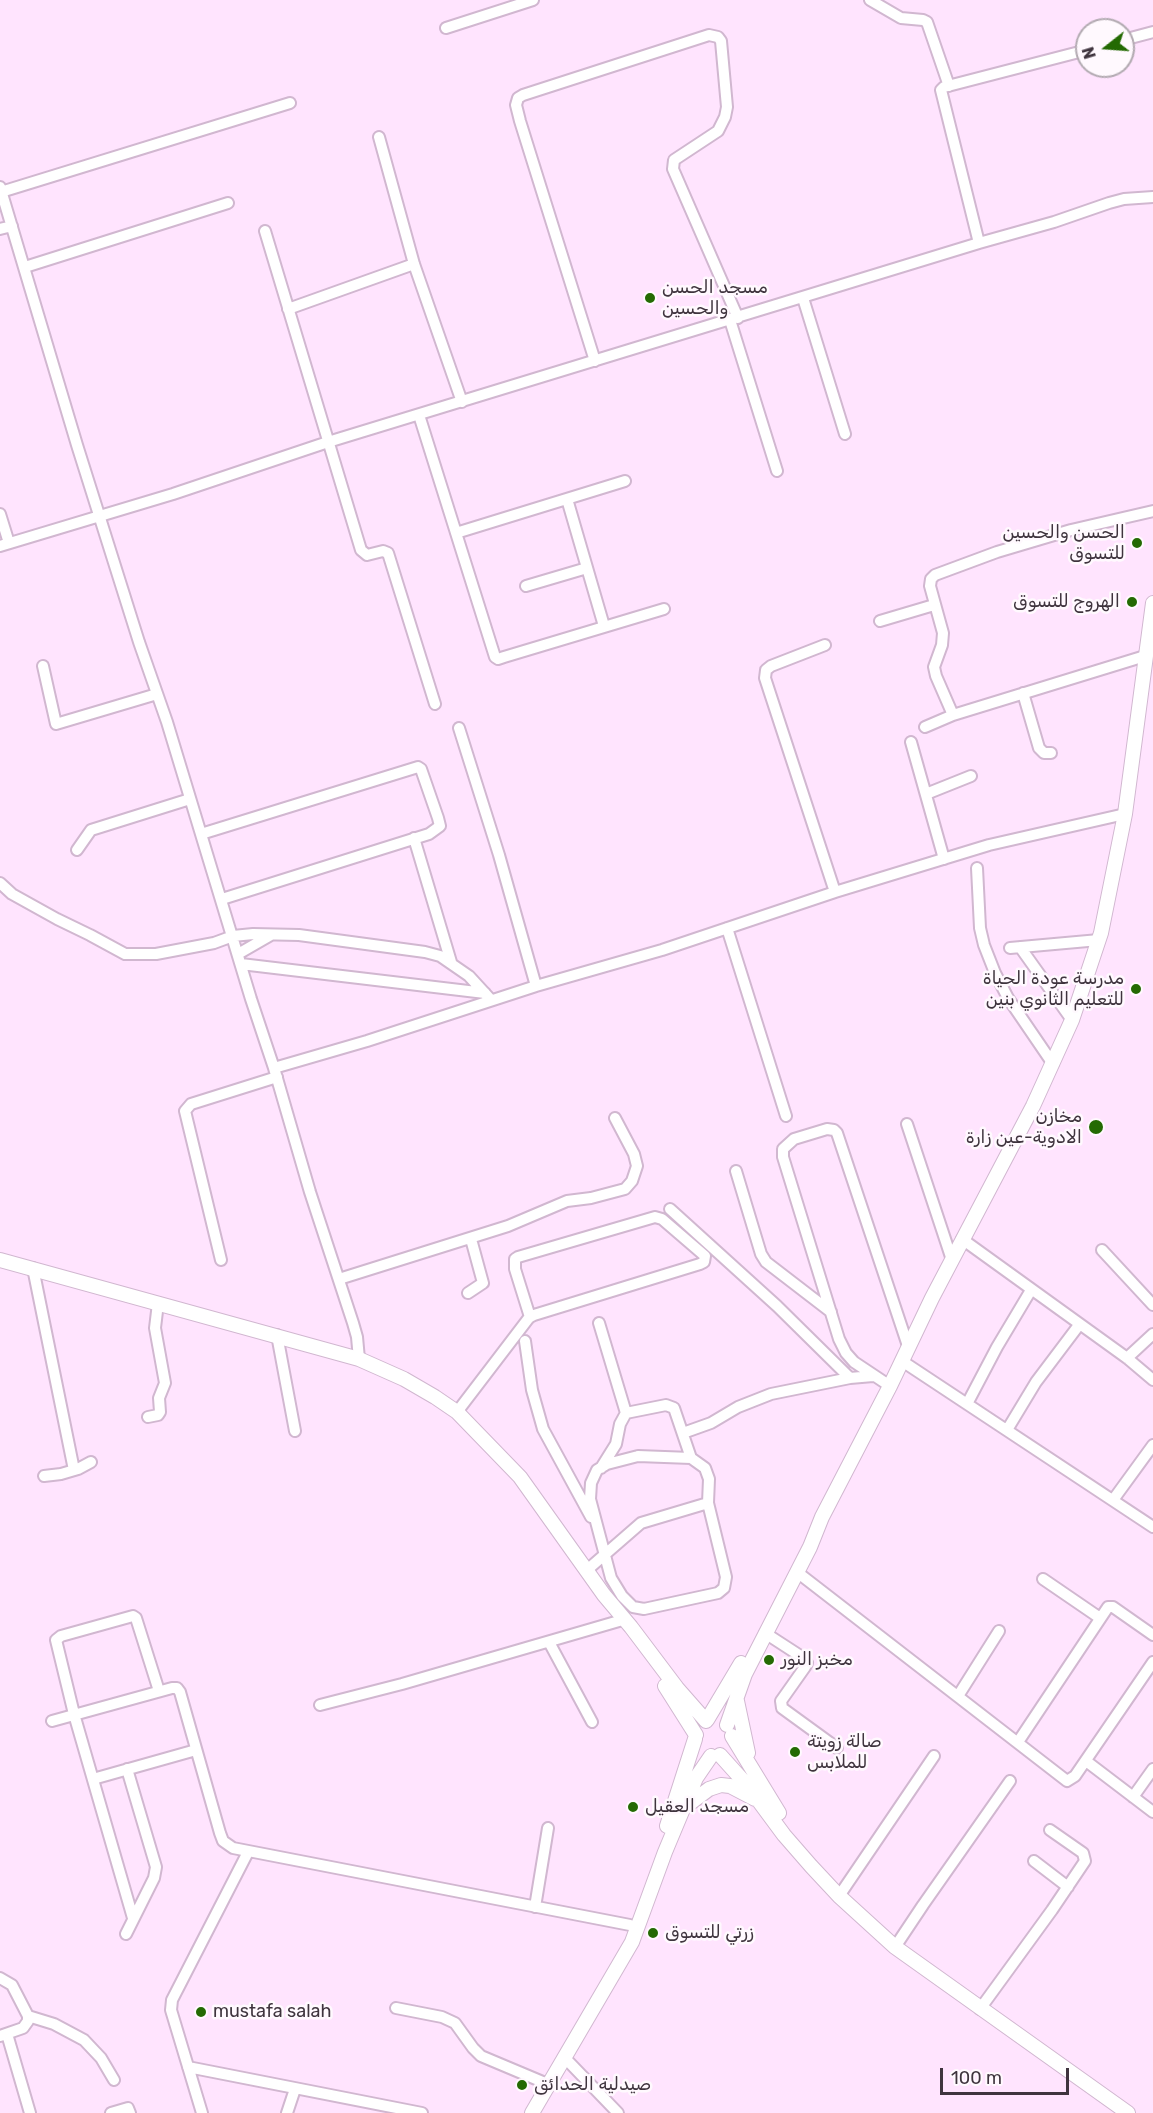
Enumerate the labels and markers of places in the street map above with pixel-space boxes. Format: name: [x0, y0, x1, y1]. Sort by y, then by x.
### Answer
place label: مسجد الحسن والحسين: [662, 277, 768, 320]
marker: مسجد الحسن والحسين: [643, 291, 657, 305]
place label: الحسن والحسين للتسوق: [1002, 522, 1125, 564]
marker: الحسن والحسين للتسوق: [1130, 536, 1144, 550]
place label: الهروج للتسوق: [1013, 591, 1120, 613]
marker: الهروج للتسوق: [1125, 595, 1139, 609]
place label: مدرسة عودة الحياة للتعليم الثانوي بنين: [983, 968, 1124, 1010]
marker: مدرسة عودة الحياة للتعليم الثانوي بنين: [1129, 982, 1143, 996]
place label: مخازن الادوية-عين زارة: [966, 1106, 1082, 1148]
marker: مخازن الادوية-عين زارة: [1087, 1118, 1105, 1136]
place label: مخبز النور: [781, 1649, 853, 1671]
marker: مخبز النور: [762, 1653, 776, 1667]
place label: صالة زويتة للملابس: [807, 1731, 881, 1774]
marker: صالة زويتة للملابس: [788, 1745, 802, 1759]
place label: مسجد العقيل: [645, 1796, 749, 1818]
marker: مسجد العقيل: [626, 1800, 640, 1814]
place label: زرتي للتسوق: [665, 1922, 754, 1944]
marker: زرتي للتسوق: [646, 1926, 660, 1940]
place label: mustafa salah: [213, 2001, 331, 2023]
marker: mustafa salah: [194, 2005, 208, 2019]
place label: صيدلية الحدائق: [534, 2074, 651, 2096]
marker: صيدلية الحدائق: [515, 2078, 529, 2092]

